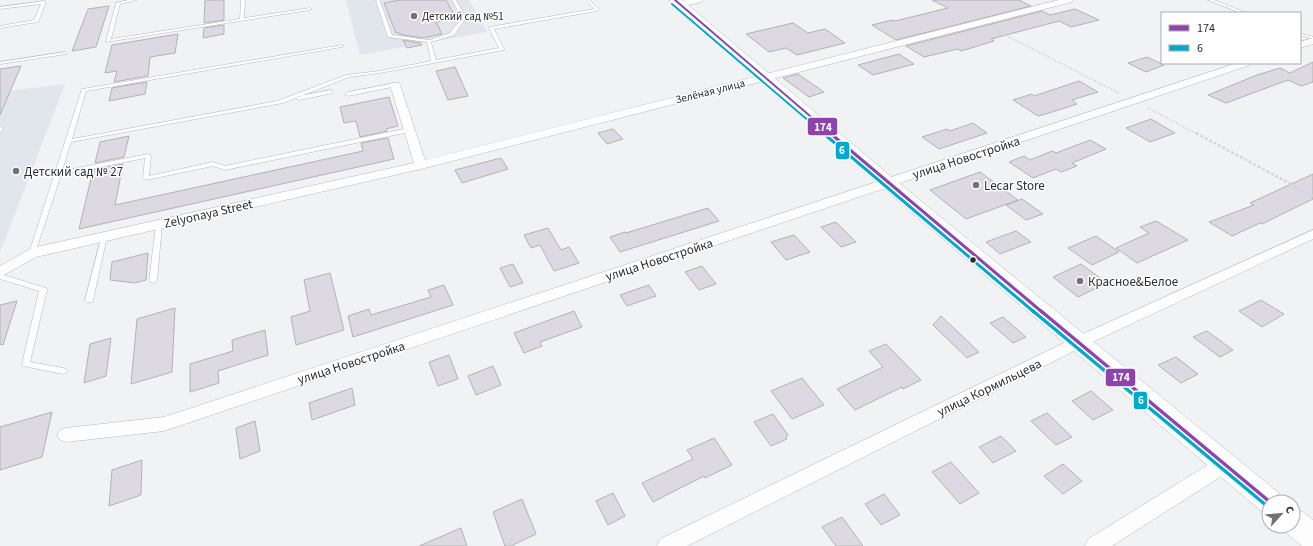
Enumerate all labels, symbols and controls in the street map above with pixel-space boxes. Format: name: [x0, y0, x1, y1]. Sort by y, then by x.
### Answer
place label: Детский сад №51: [422, 9, 504, 24]
marker: Детский сад №51: [409, 11, 419, 21]
legend: [1161, 12, 1301, 64]
text: 174: [1197, 20, 1215, 37]
text: 6: [1197, 40, 1203, 57]
street label: Зелёная улица: [674, 76, 746, 107]
line badge: 174: [807, 117, 838, 136]
text: 174: [814, 120, 832, 135]
street label: улица Новостройка: [910, 132, 1022, 184]
line badge: 6: [835, 141, 850, 160]
text: 6: [839, 143, 845, 158]
place label: Детский сад № 27: [24, 163, 123, 181]
marker: Детский сад № 27: [11, 166, 21, 176]
place label: Lecar Store: [984, 177, 1045, 195]
marker: Lecar Store: [971, 180, 981, 190]
street label: Zelyonaya Street: [162, 195, 255, 233]
street label: улица Новостройка: [603, 234, 715, 286]
unlabelled marker: [968, 255, 978, 265]
place label: Красное&Белое: [1088, 273, 1178, 291]
marker: Красное&Белое: [1075, 276, 1085, 286]
street label: улица Новостройка: [295, 337, 407, 389]
street label: улица Кормильцева: [934, 355, 1045, 421]
line badge: 174: [1105, 368, 1136, 387]
text: 174: [1112, 370, 1130, 385]
line badge: 6: [1133, 391, 1148, 410]
text: 6: [1138, 393, 1144, 408]
north arrow: [1261, 494, 1301, 534]
text: С: [1281, 503, 1298, 516]

